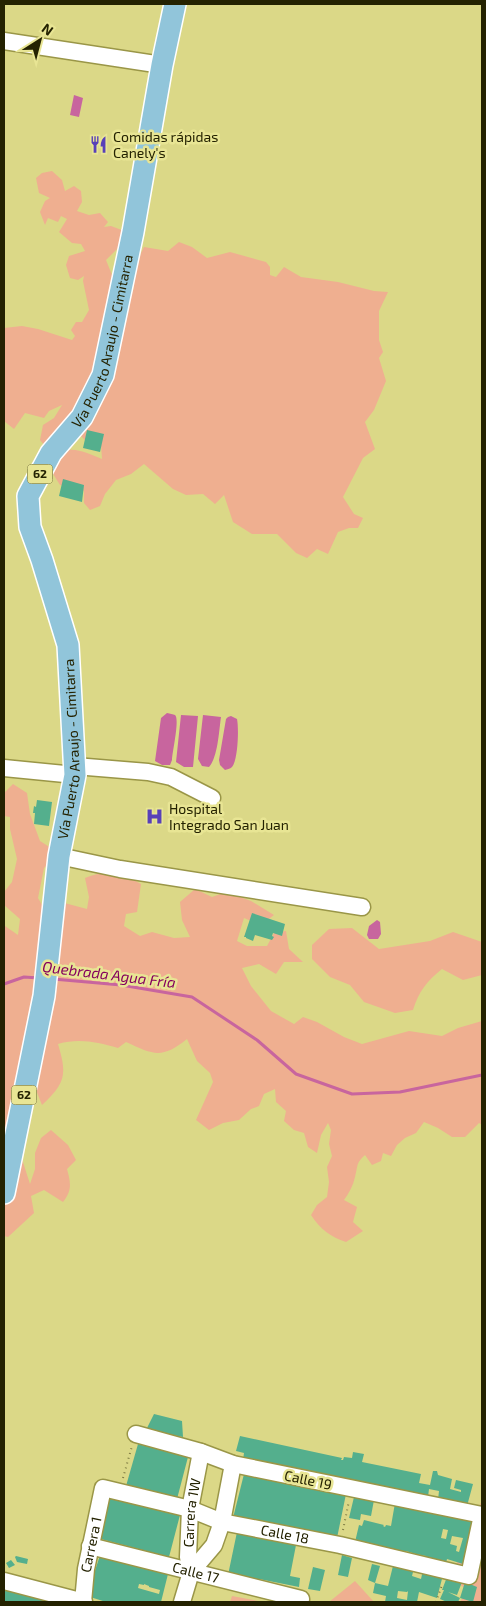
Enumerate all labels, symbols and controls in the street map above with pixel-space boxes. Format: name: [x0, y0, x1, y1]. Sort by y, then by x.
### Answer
north arrow: [15, 15, 65, 65]
text: N: [39, 19, 57, 39]
place label: Comidas rápidas Canely's: [113, 128, 218, 161]
restaurant icon: Comidas rápidas Canely's: [89, 135, 109, 155]
street label: Vía Puerto Araujo - Cimitarra: [68, 253, 136, 431]
road number: 62: [28, 464, 52, 484]
street label: Vía Puerto Araujo - Cimitarra: [54, 658, 83, 840]
place label: Hospital Integrado San Juan: [169, 800, 289, 833]
hospital icon: Hospital Integrado San Juan: [145, 807, 165, 827]
water label: Quebrada Agua Fría: [41, 957, 177, 992]
road number: 62: [12, 1086, 36, 1104]
street label: Calle 19: [283, 1466, 333, 1493]
street label: Carrera 1W: [179, 1477, 204, 1548]
street label: Carrera 1: [77, 1515, 105, 1574]
street label: Calle 18: [259, 1521, 311, 1547]
street label: Calle 17: [171, 1558, 221, 1586]

